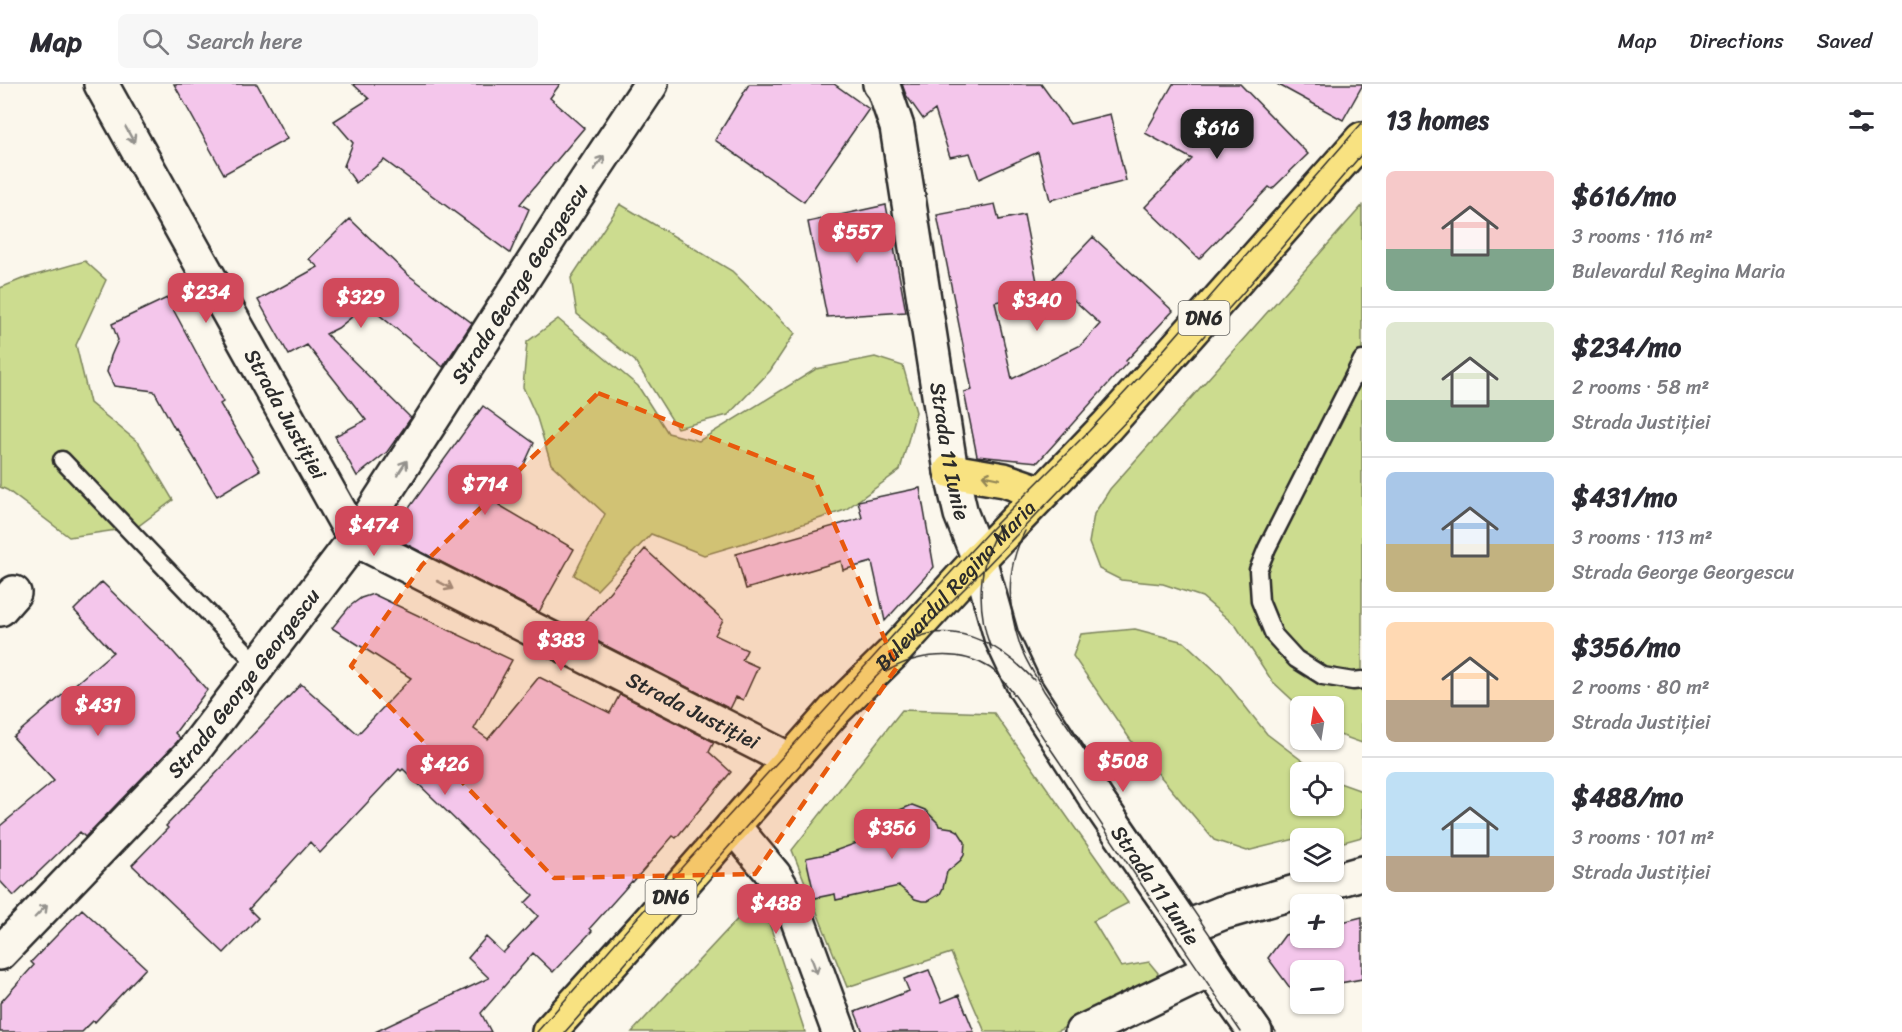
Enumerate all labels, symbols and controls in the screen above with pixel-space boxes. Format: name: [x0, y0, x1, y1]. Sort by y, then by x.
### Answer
search box: [118, 14, 538, 68]
text: Map: [30, 17, 82, 66]
text: Search here: [187, 22, 303, 61]
text: Map: [1618, 22, 1656, 60]
text: Directions: [1689, 22, 1784, 60]
text: Saved: [1817, 22, 1872, 60]
icon: search: [139, 25, 172, 58]
text: 13 homes: [1386, 97, 1489, 143]
icon: filters: [1845, 104, 1878, 137]
pin: $616: [1181, 109, 1253, 160]
text: $616: [1195, 111, 1239, 146]
one-way arrow: [124, 126, 136, 143]
one-way arrow: [593, 155, 605, 171]
text: $616/mo: [1572, 173, 1676, 219]
street label: Strada George Georgescu: [440, 175, 599, 392]
icon: home: [1434, 195, 1506, 267]
pin: $557: [821, 213, 893, 264]
text: $557: [832, 215, 882, 250]
text: 3 rooms · 116 m²: [1572, 219, 1713, 254]
text: Bulevardul Regina Maria: [1572, 254, 1785, 289]
pin: $234: [170, 273, 242, 324]
text: $234: [182, 275, 230, 310]
pin: $329: [325, 278, 397, 329]
text: $329: [337, 280, 385, 315]
pin: $340: [1001, 281, 1073, 332]
text: $340: [1012, 283, 1062, 318]
road number: DN6: [1178, 301, 1230, 335]
text: $234/mo: [1572, 324, 1681, 370]
street label: Strada Justiției: [233, 341, 338, 488]
icon: home: [1434, 346, 1506, 418]
text: 2 rooms · 58 m²: [1572, 370, 1709, 405]
street label: Strada 11 Iunie: [918, 380, 981, 527]
text: Strada Justiției: [1572, 405, 1710, 440]
one-way arrow: [395, 459, 408, 476]
pin: $714: [449, 465, 521, 516]
text: $714: [462, 467, 508, 502]
one-way arrow: [982, 471, 1001, 483]
text: $431/mo: [1572, 474, 1677, 520]
street label: Bulevardul Regina Maria: [865, 490, 1046, 681]
icon: home: [1434, 496, 1506, 568]
pin: $474: [338, 506, 410, 557]
text: $474: [349, 508, 399, 543]
text: 3 rooms · 113 m²: [1572, 520, 1713, 555]
text: Strada George Georgescu: [1572, 555, 1794, 590]
one-way arrow: [436, 579, 454, 591]
street label: Strada George Georgescu: [158, 580, 330, 788]
pin: $383: [525, 621, 597, 672]
text: $383: [537, 623, 585, 658]
text: $356/mo: [1572, 624, 1681, 670]
icon: home: [1434, 646, 1506, 718]
street label: Strada Justiției: [619, 661, 767, 761]
text: 2 rooms · 80 m²: [1572, 670, 1710, 705]
pin: $431: [62, 686, 134, 737]
text: $431: [75, 688, 121, 723]
north arrow: [1290, 696, 1344, 750]
map controls: [1290, 696, 1344, 1014]
text: Strada Justiției: [1572, 705, 1710, 740]
pin: $508: [1087, 742, 1159, 793]
text: $508: [1098, 744, 1148, 779]
pin: $426: [409, 745, 481, 796]
text: $426: [421, 747, 469, 782]
button: locate: [1290, 762, 1344, 816]
text: $488/mo: [1572, 774, 1683, 820]
icon: home: [1434, 796, 1506, 868]
pin: $356: [856, 809, 928, 860]
text: $356: [868, 811, 916, 846]
street label: Strada 11 Iunie: [1100, 817, 1211, 953]
text: 3 rooms · 101 m²: [1572, 820, 1714, 855]
button: layers: [1290, 828, 1344, 882]
text: Strada Justiției: [1572, 855, 1710, 890]
road number: DN6: [646, 880, 696, 914]
pin: $488: [740, 884, 812, 935]
text: $488: [751, 886, 801, 921]
button: +: [1290, 894, 1344, 948]
one-way arrow: [33, 903, 48, 918]
one-way arrow: [809, 955, 820, 974]
button: −: [1290, 960, 1344, 1014]

